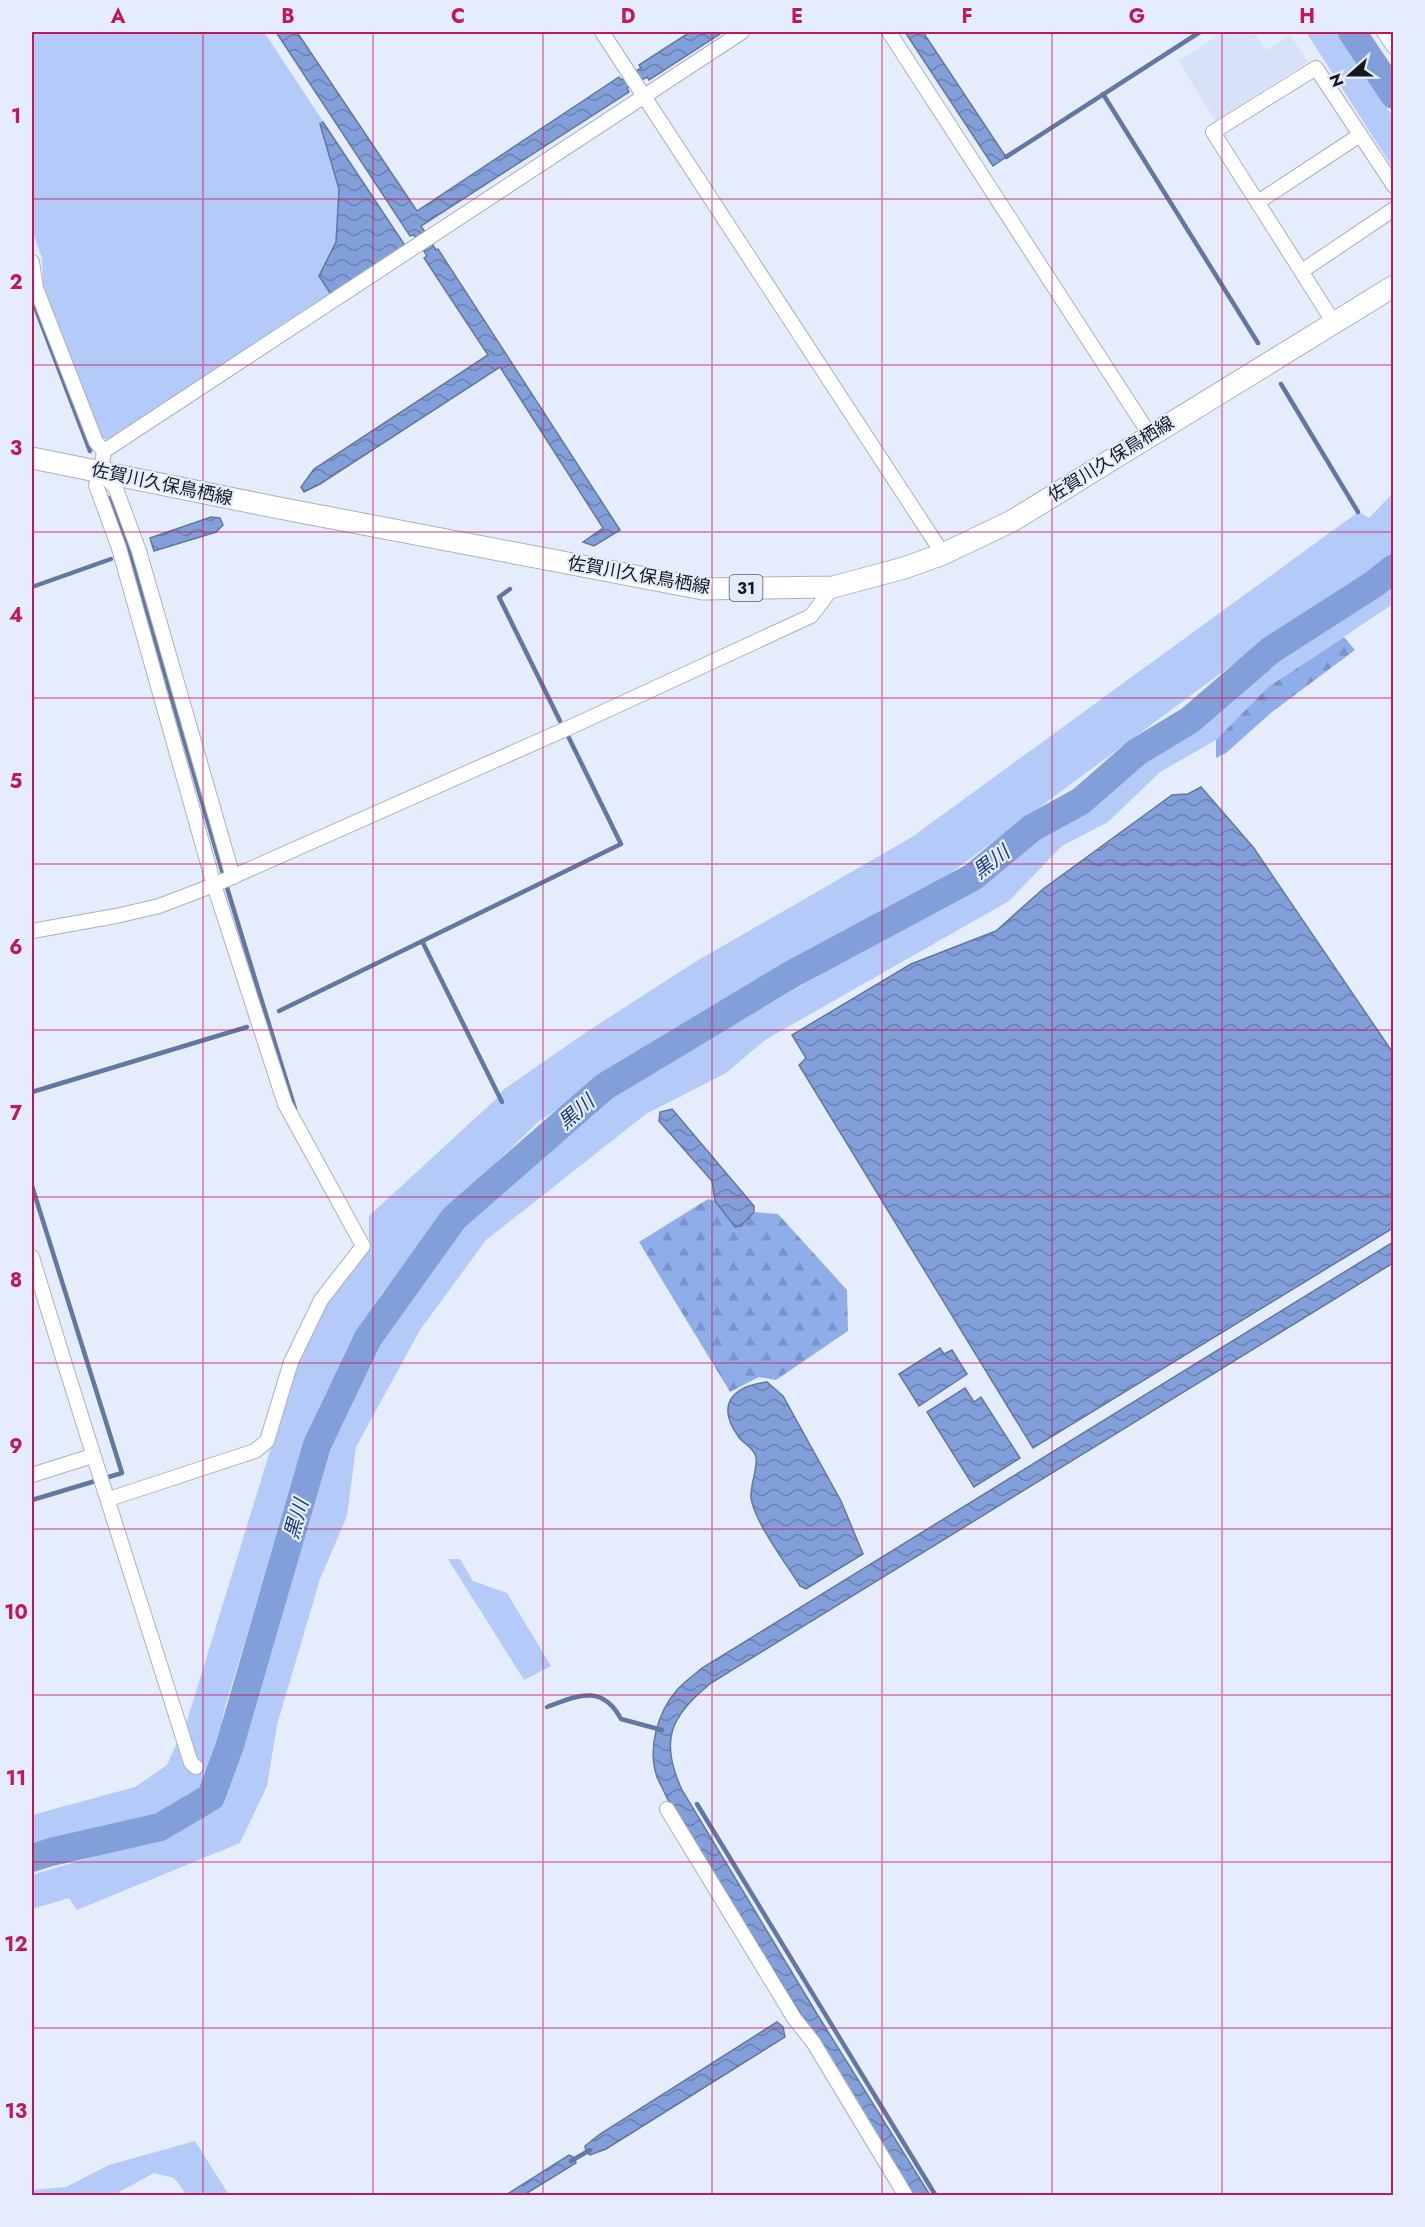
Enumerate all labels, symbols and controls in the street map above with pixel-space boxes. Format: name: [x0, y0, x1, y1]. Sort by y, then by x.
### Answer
text: A: [110, 2, 126, 31]
text: B: [281, 2, 295, 31]
text: C: [451, 2, 465, 31]
text: D: [621, 2, 635, 31]
text: E: [791, 2, 803, 31]
text: F: [961, 2, 973, 31]
text: G: [1129, 2, 1145, 31]
text: H: [1299, 2, 1315, 31]
north arrow: [1320, 45, 1380, 105]
text: N: [1323, 70, 1349, 90]
text: 1: [11, 102, 21, 131]
text: 2: [9, 268, 23, 297]
street label: 佐賀川久保鳥栖線: [1043, 410, 1179, 508]
text: 3: [10, 434, 22, 463]
street label: 佐賀川久保鳥栖線: [89, 456, 235, 512]
street label: 佐賀川久保鳥栖線: [566, 550, 712, 600]
road number: 31: [730, 575, 762, 601]
text: 4: [9, 601, 23, 630]
text: 5: [10, 767, 23, 796]
water label: 黒川: [967, 837, 1018, 886]
text: 6: [9, 933, 23, 962]
water label: 黒川: [552, 1087, 602, 1136]
text: 7: [10, 1099, 23, 1128]
text: 8: [10, 1266, 22, 1295]
text: 9: [9, 1432, 23, 1461]
water label: 黒川: [277, 1494, 316, 1542]
text: 10: [4, 1598, 28, 1627]
text: 11: [6, 1764, 26, 1793]
text: 12: [4, 1930, 28, 1959]
text: 13: [5, 2097, 27, 2126]

